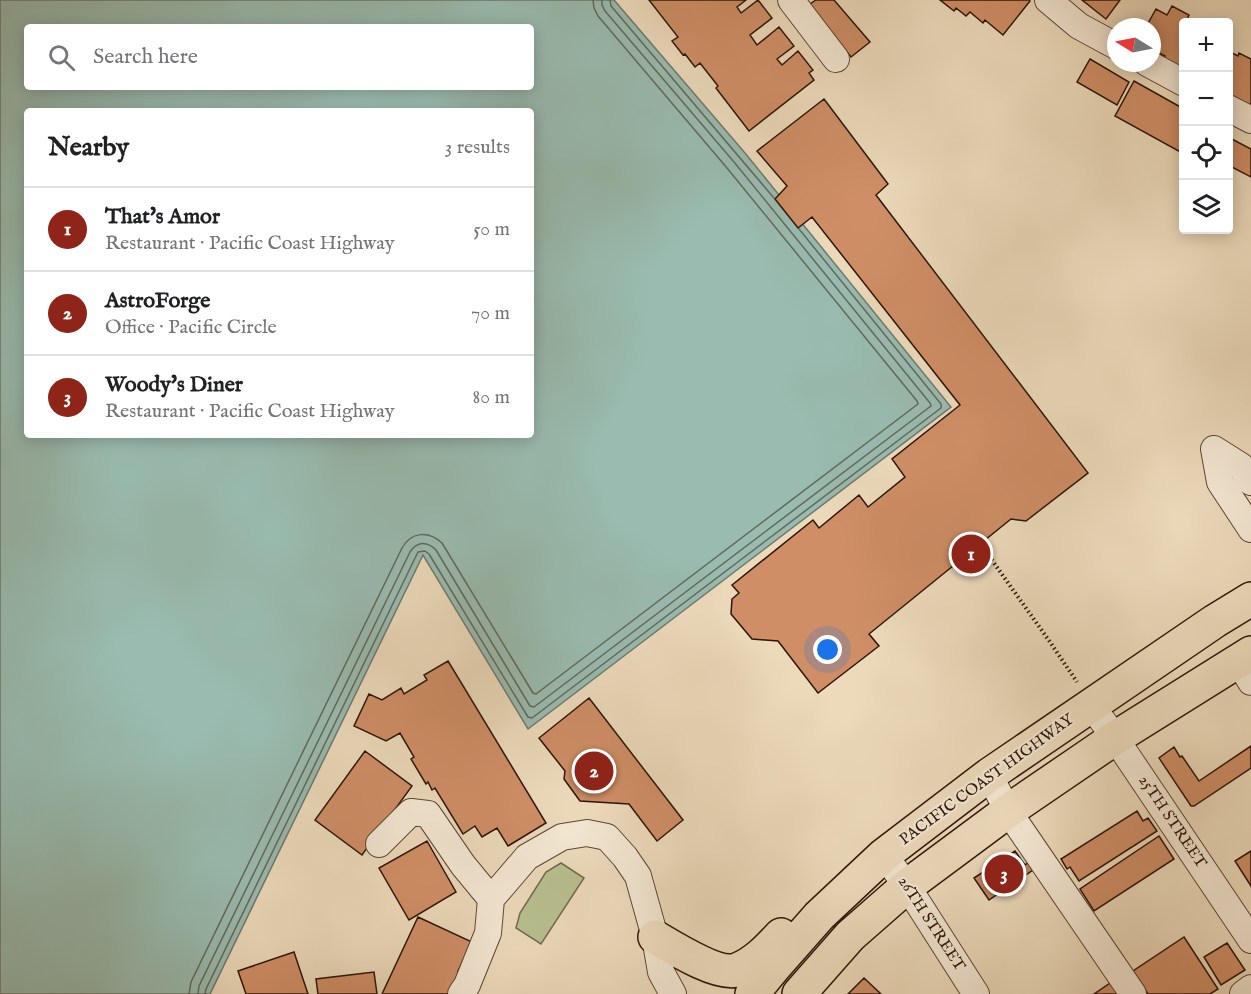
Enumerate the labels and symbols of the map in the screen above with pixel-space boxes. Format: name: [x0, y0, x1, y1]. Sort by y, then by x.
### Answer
north arrow: [1107, 18, 1161, 72]
pin: 1: [952, 532, 990, 576]
your location: [813, 635, 842, 664]
street label: PACIFIC COAST HIGHWAY: [896, 709, 1079, 850]
pin: 2: [574, 748, 614, 794]
street label: 25TH STREET: [1134, 772, 1211, 873]
pin: 3: [984, 852, 1024, 896]
street label: 26TH STREET: [893, 873, 969, 975]

